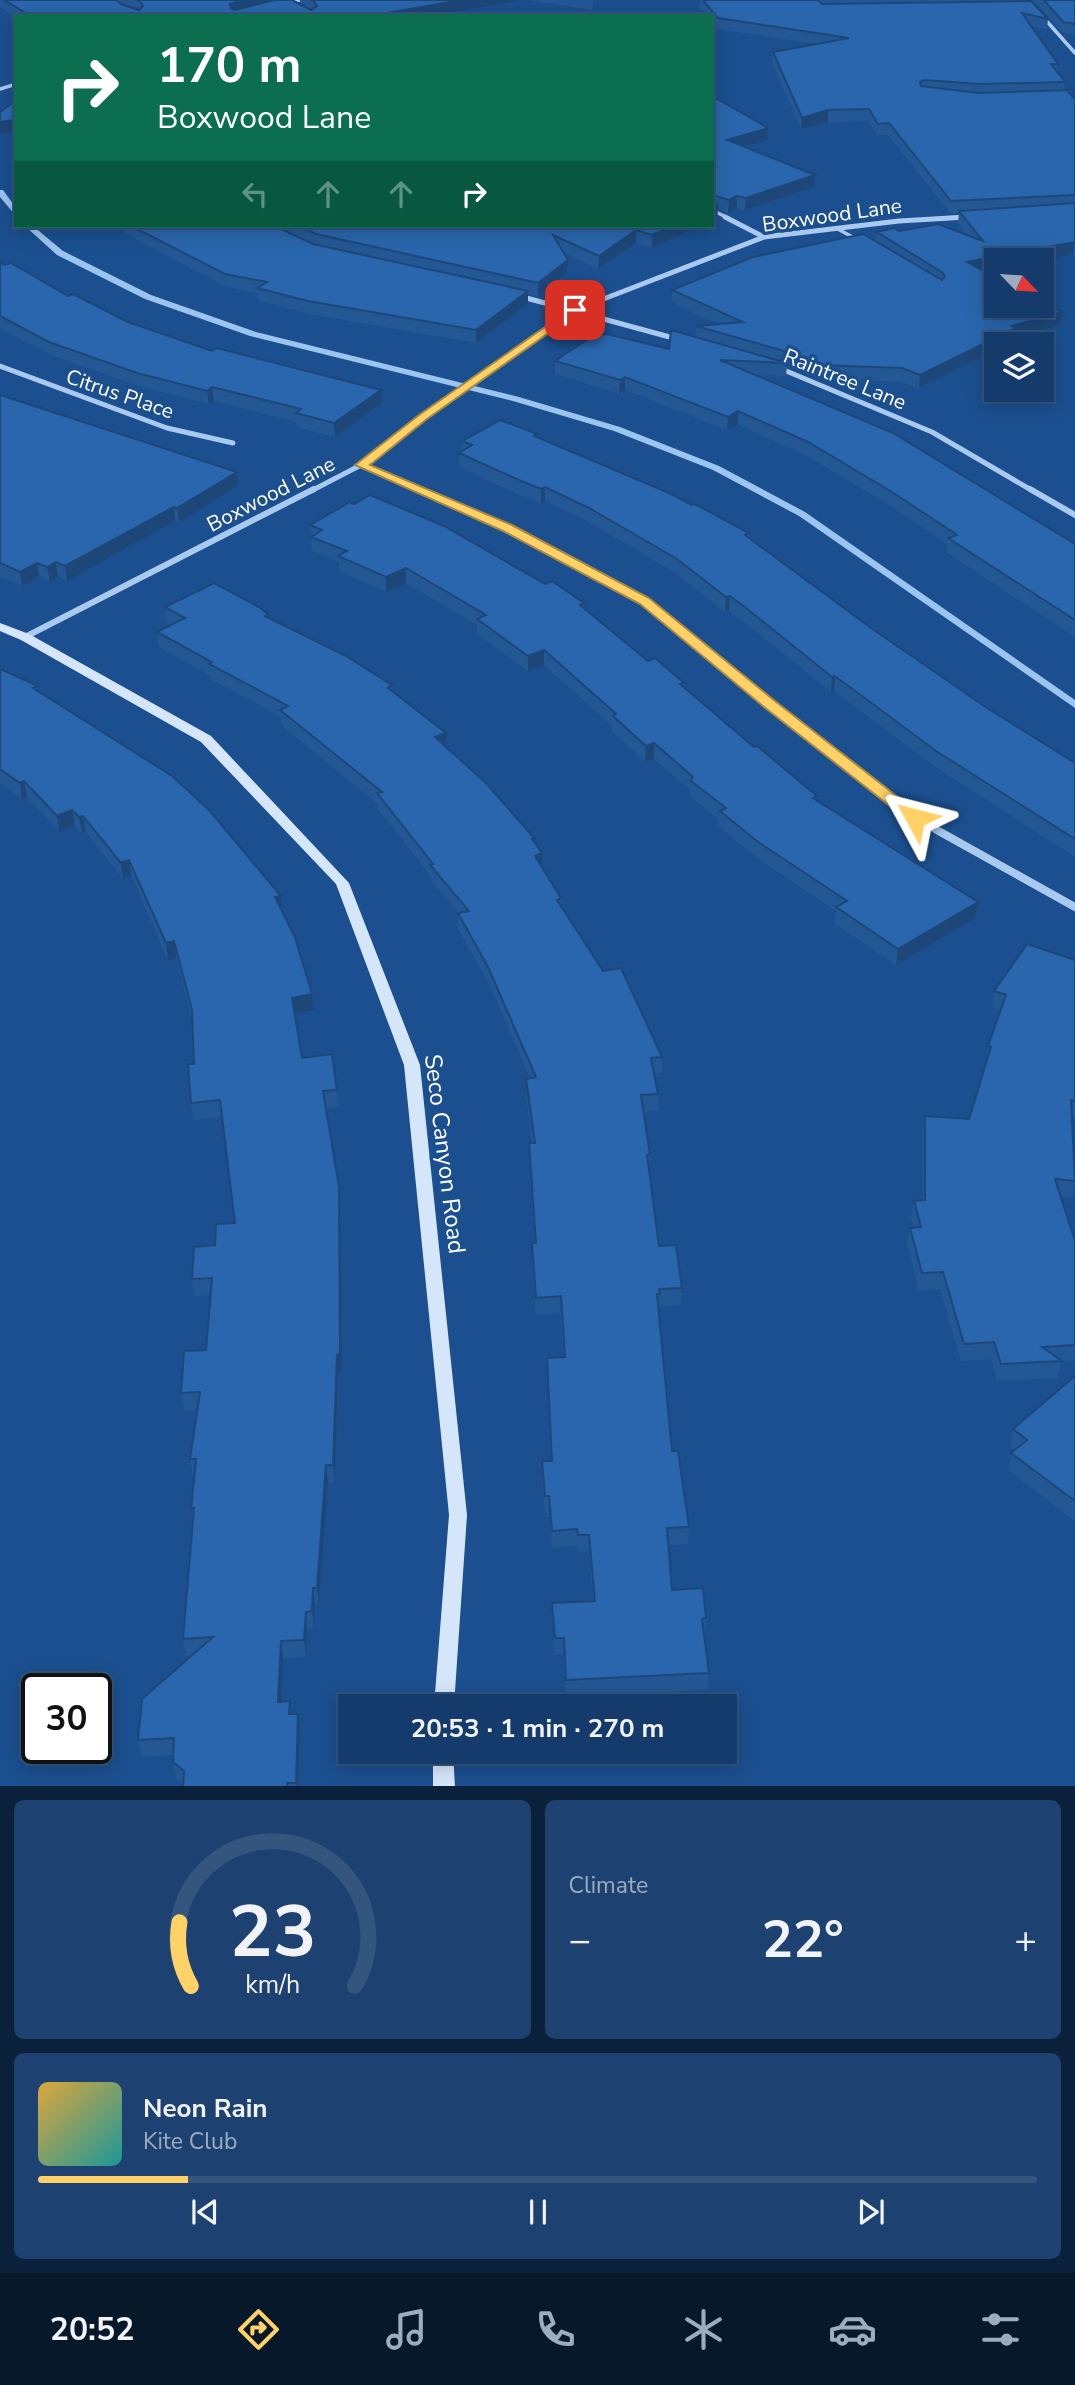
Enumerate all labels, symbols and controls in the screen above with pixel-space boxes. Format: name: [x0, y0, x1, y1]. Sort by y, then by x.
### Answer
text: 170 m: [157, 32, 301, 99]
icon: right: [42, 42, 133, 133]
text: Boxwood Lane: [157, 96, 371, 139]
icon: left: [236, 175, 274, 213]
icon: ahead: [309, 175, 347, 213]
icon: ahead: [382, 175, 420, 213]
icon: right: [455, 175, 493, 213]
street label: Boxwood Lane: [760, 191, 904, 239]
north arrow: [984, 248, 1054, 318]
map controls: [984, 248, 1054, 402]
pin: [545, 280, 605, 340]
icon: arrive: [556, 291, 594, 329]
button: layers: [984, 332, 1054, 402]
street label: Raintree Lane: [779, 342, 911, 416]
street label: Citrus Place: [62, 362, 178, 426]
street label: Boxwood Lane: [202, 450, 340, 538]
position arrow: [878, 781, 952, 855]
street label: Seco Canyon Road: [417, 1052, 473, 1256]
speed limit sign: 30: [21, 1673, 112, 1764]
text: 20:53 · 1 min · 270 m: [411, 1711, 664, 1746]
text: Climate: [569, 1870, 648, 1901]
text: 23: [229, 1882, 316, 1982]
text: 22°: [762, 1904, 844, 1975]
text: −: [569, 1915, 591, 1966]
text: +: [1014, 1915, 1037, 1966]
text: km/h: [245, 1967, 300, 2001]
text: Neon Rain: [143, 2091, 268, 2126]
text: Kite Club: [143, 2126, 237, 2157]
icon: previous: [186, 2193, 224, 2231]
icon: pause: [519, 2193, 557, 2231]
icon: next: [852, 2193, 890, 2231]
icon: directions: [234, 2305, 283, 2354]
icon: music: [382, 2305, 431, 2354]
icon: phone: [531, 2305, 580, 2354]
icon: climate: [679, 2305, 728, 2354]
icon: car: [828, 2305, 877, 2354]
icon: filters: [976, 2305, 1025, 2354]
text: 20:52: [50, 2308, 134, 2351]

